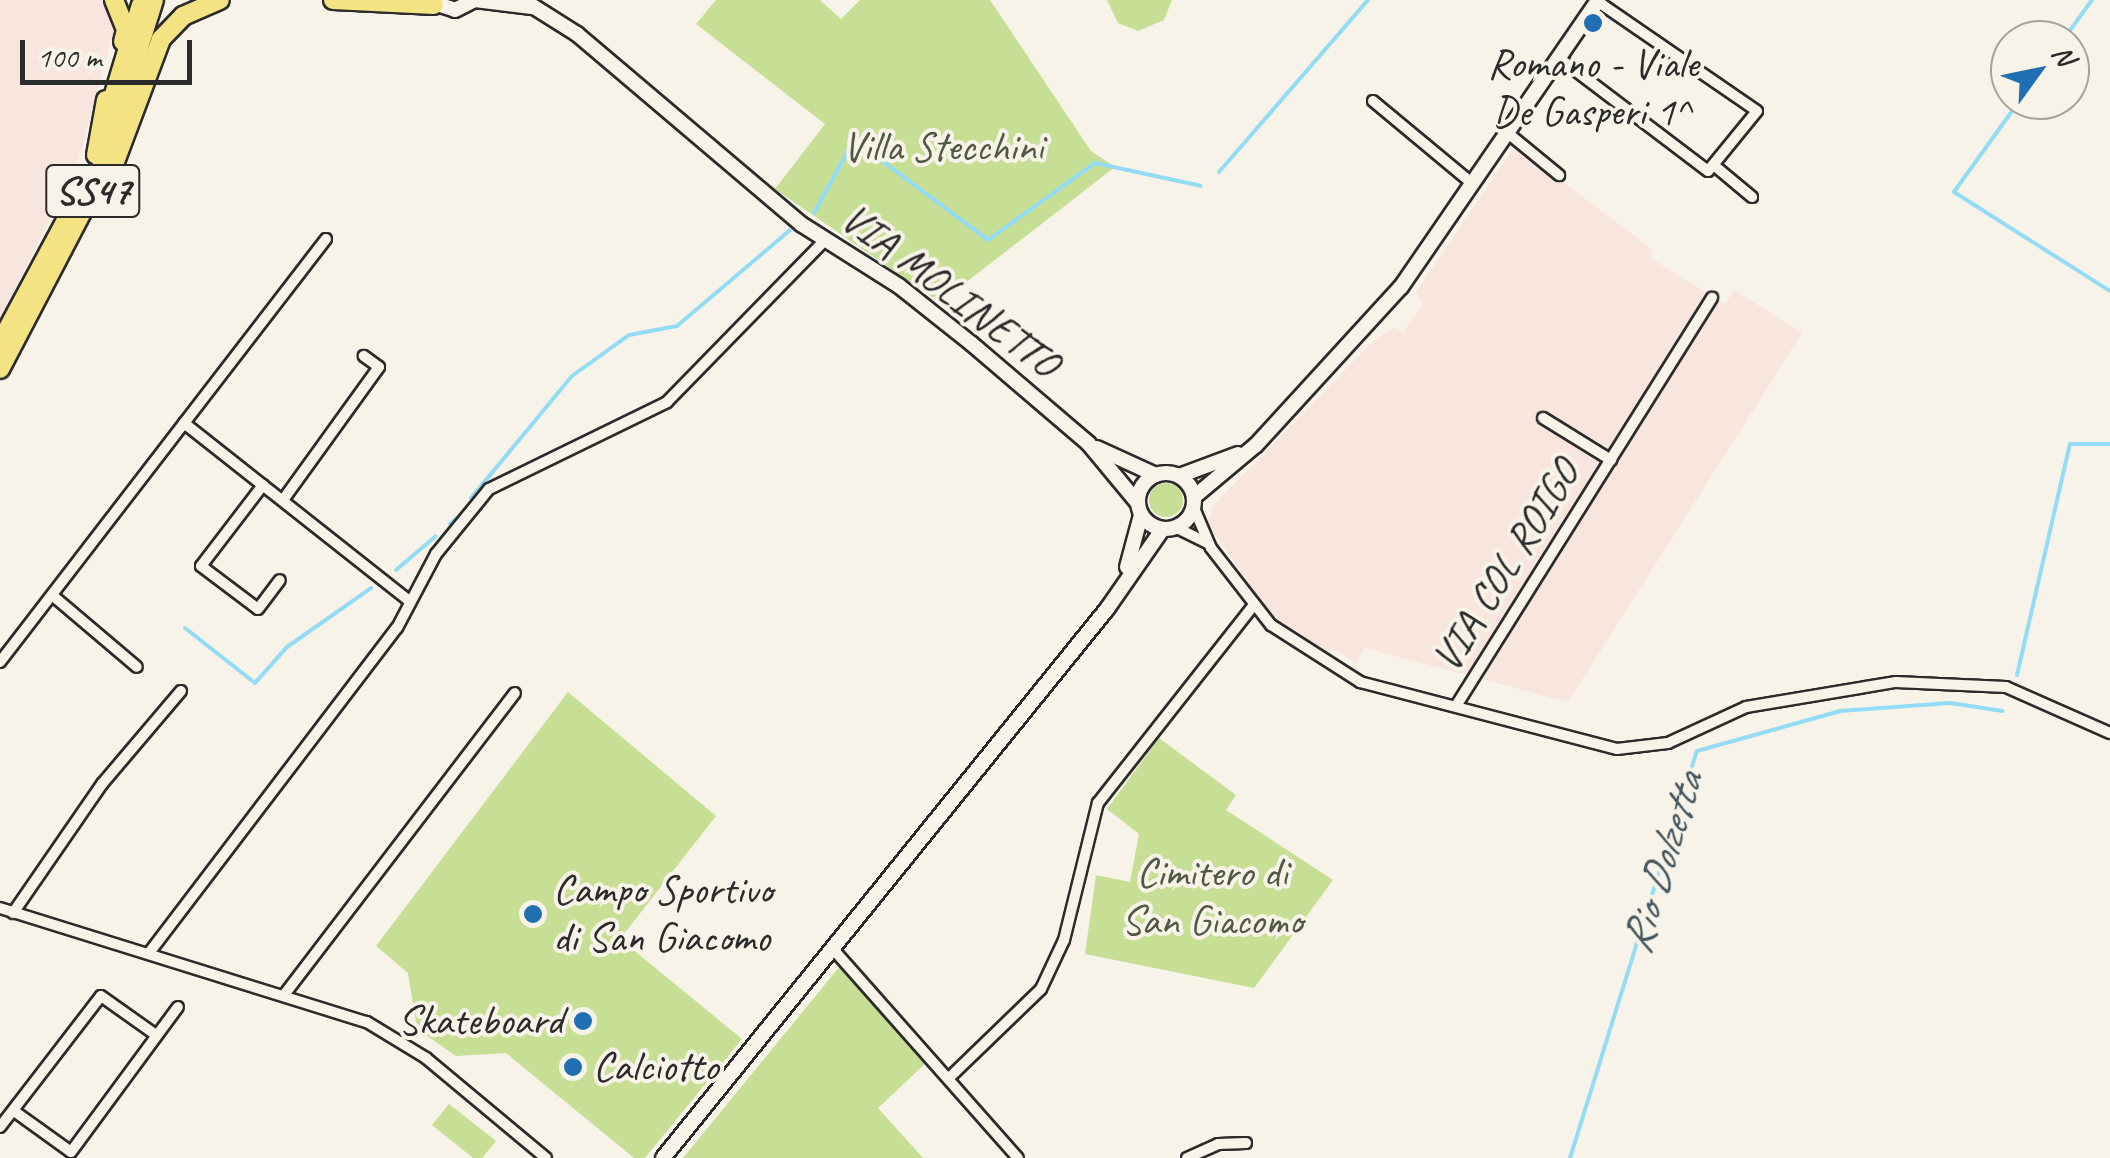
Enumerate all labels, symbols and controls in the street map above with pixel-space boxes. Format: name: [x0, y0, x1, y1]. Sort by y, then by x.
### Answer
marker: Romano - Viale De Gasperi 1^: [1582, 12, 1604, 34]
scale bar: [25, 20, 198, 82]
north arrow: [1990, 20, 2090, 120]
text: 100 m: [37, 38, 102, 76]
text: N: [2045, 38, 2083, 71]
place label: Romano - Viale De Gasperi 1^: [1487, 39, 1699, 138]
park label: Villa Stecchini: [842, 122, 1044, 172]
road number: SS47: [43, 156, 143, 226]
street label: VIA MOLINETTO: [831, 193, 1069, 389]
street label: VIA COL ROIGO: [1421, 452, 1591, 680]
water label: Rio Dolzetta: [1609, 766, 1715, 960]
park label: Cimitero di San Giacomo: [1120, 848, 1304, 946]
place label: Campo Sportivo di San Giacomo: [553, 865, 772, 964]
marker: Campo Sportivo di San Giacomo: [522, 903, 544, 925]
place label: Skateboard: [398, 996, 563, 1046]
marker: Skateboard: [572, 1010, 594, 1032]
place label: Calciotto: [593, 1042, 718, 1092]
marker: Calciotto: [562, 1056, 584, 1078]

